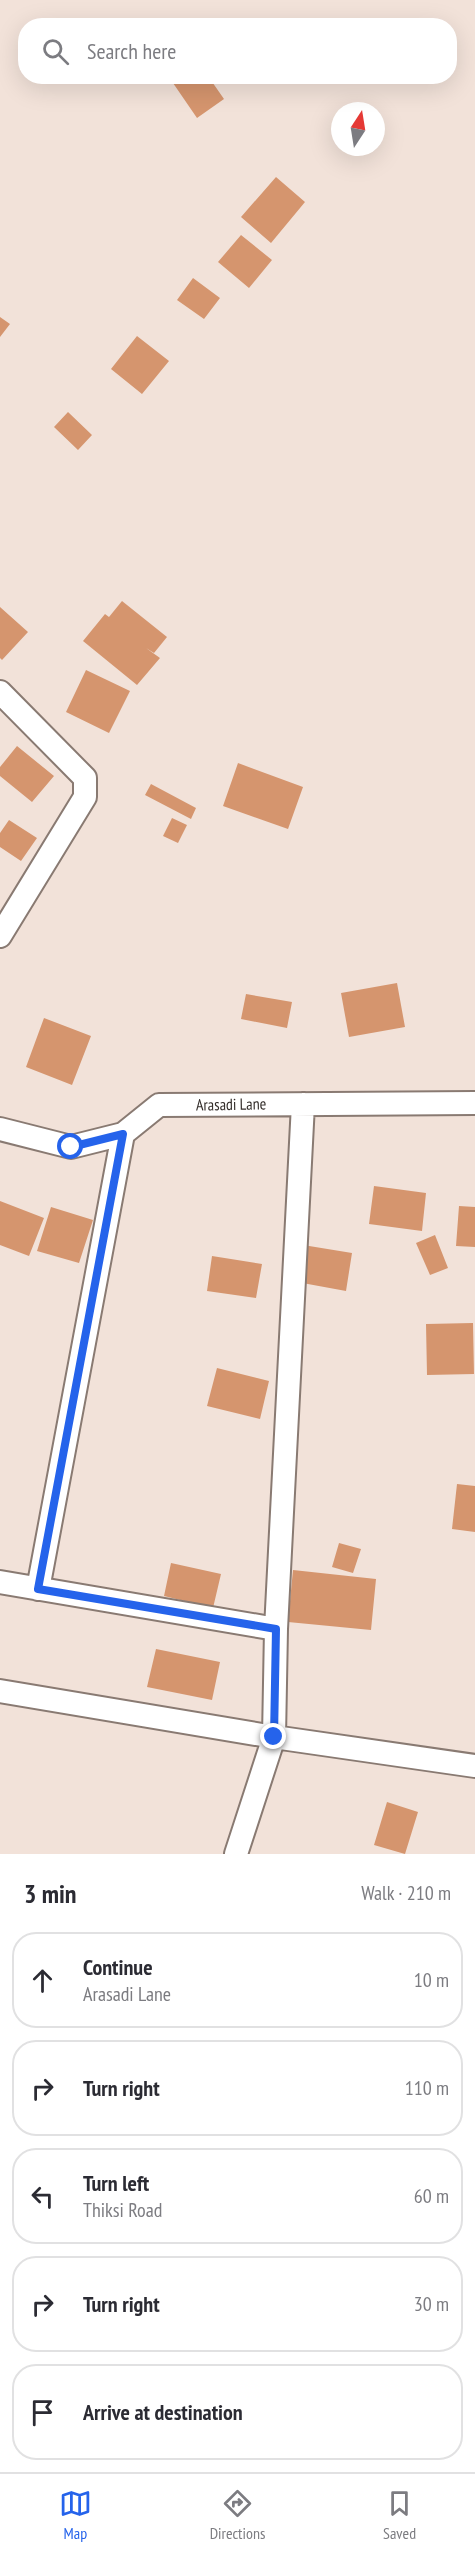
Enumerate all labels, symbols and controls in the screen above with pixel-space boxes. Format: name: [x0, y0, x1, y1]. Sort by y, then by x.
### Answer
search box: [18, 18, 457, 84]
icon: search: [39, 35, 72, 68]
text: Search here: [87, 37, 176, 65]
north arrow: [331, 102, 385, 156]
street label: Arasadi Lane: [196, 1093, 266, 1115]
route start: [57, 1133, 83, 1159]
route end: [260, 1723, 286, 1749]
text: 3 min: [24, 1877, 77, 1910]
text: Walk · 210 m: [361, 1880, 451, 1906]
text: Continue: [83, 1953, 153, 1981]
icon: ahead: [26, 1964, 59, 1997]
text: 10 m: [414, 1967, 449, 1993]
text: Arasadi Lane: [83, 1981, 171, 2007]
icon: right: [26, 2072, 59, 2105]
text: Turn right: [83, 2074, 160, 2102]
text: 110 m: [405, 2075, 449, 2101]
text: Turn left: [83, 2169, 149, 2197]
icon: left: [26, 2180, 59, 2213]
text: 60 m: [414, 2183, 449, 2209]
text: Thiksi Road: [83, 2197, 162, 2223]
icon: right: [26, 2288, 59, 2321]
text: Turn right: [83, 2290, 160, 2318]
text: 30 m: [414, 2291, 449, 2317]
icon: arrive: [26, 2396, 59, 2429]
text: Arrive at destination: [83, 2398, 243, 2426]
tab: Map: [59, 2487, 92, 2543]
tab: Directions: [210, 2487, 265, 2543]
tab: Saved: [383, 2487, 416, 2543]

